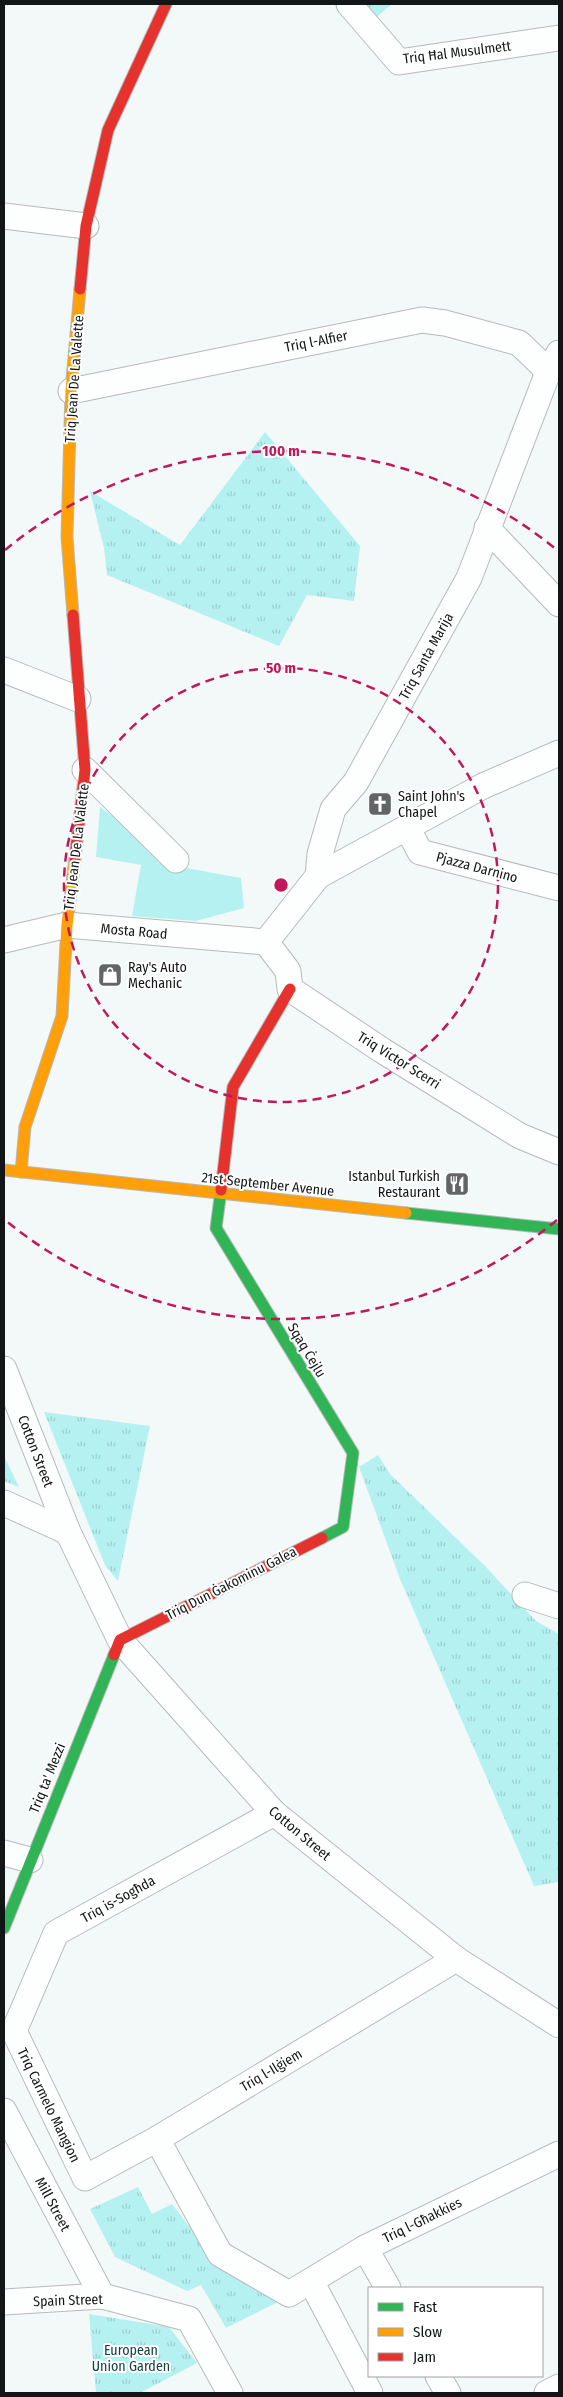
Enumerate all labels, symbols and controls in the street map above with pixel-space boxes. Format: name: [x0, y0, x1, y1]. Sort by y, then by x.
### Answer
street label: Triq Ħal Musulmett: [402, 37, 512, 68]
street label: Triq Jean De La Valette: [62, 315, 87, 443]
street label: Triq l-Alfier: [283, 327, 349, 356]
text: 100 m: [262, 442, 300, 460]
street label: Triq Santa Marija: [396, 610, 457, 703]
text: 50 m: [266, 659, 296, 677]
street label: Triq Jean De La Valette: [60, 783, 93, 911]
place label: Saint John's Chapel: [398, 788, 465, 821]
church icon: Saint John's Chapel: [367, 791, 393, 817]
street label: Pjazza Darnino: [434, 848, 520, 887]
centre of rings: [272, 876, 290, 894]
street label: Mosta Road: [100, 920, 168, 943]
place label: Ray's Auto Mechanic: [128, 959, 187, 992]
shop icon: Ray's Auto Mechanic: [97, 962, 123, 988]
street label: Triq Victor Scerri: [354, 1028, 443, 1093]
place label: Istanbul Turkish Restaurant: [348, 1168, 440, 1201]
street label: 21st September Avenue: [201, 1169, 335, 1200]
restaurant icon: Istanbul Turkish Restaurant: [444, 1171, 470, 1197]
street label: Sqaq Ċejlu: [284, 1319, 330, 1381]
street label: Cotton Street: [14, 1413, 57, 1490]
street label: Triq Dun Ġakominu Galea: [163, 1542, 300, 1624]
street label: Triq ta' Mezzi: [26, 1741, 69, 1816]
street label: Cotton Street: [265, 1803, 334, 1864]
street label: Triq is-Sogħda: [78, 1872, 158, 1927]
street label: Triq Carmelo Mangion: [14, 2045, 84, 2165]
street label: Triq l-Ilġiem: [237, 2045, 305, 2096]
street label: Mill Street: [31, 2174, 74, 2234]
street label: Triq l-Għakkies: [380, 2194, 465, 2247]
legend: [368, 2287, 543, 2377]
street label: Spain Street: [33, 2291, 104, 2310]
text: Fast: [413, 2298, 437, 2316]
text: Slow: [413, 2323, 442, 2341]
park label: European Union Garden: [92, 2342, 170, 2375]
text: Jam: [413, 2348, 436, 2366]

